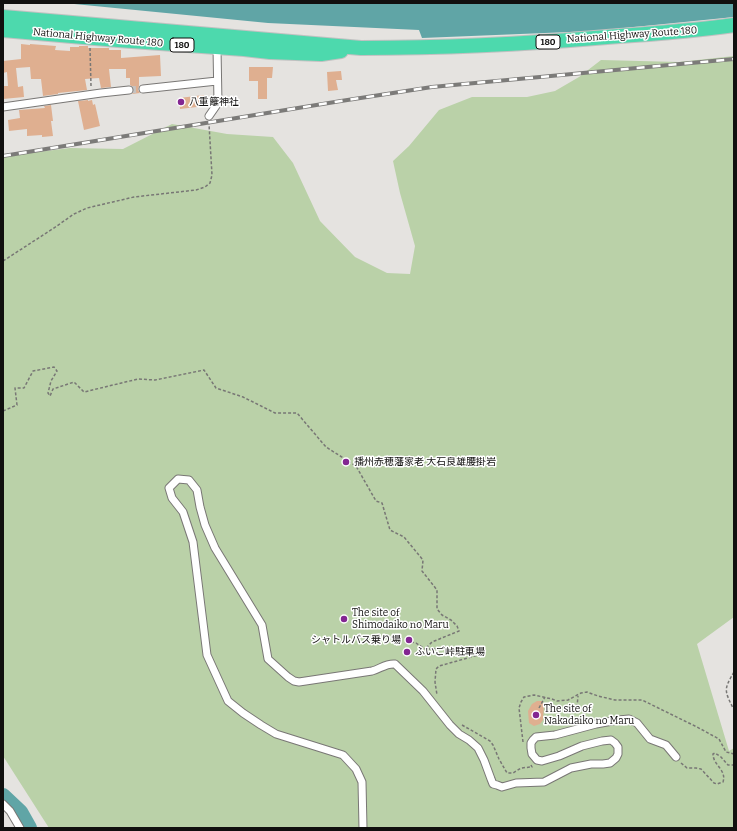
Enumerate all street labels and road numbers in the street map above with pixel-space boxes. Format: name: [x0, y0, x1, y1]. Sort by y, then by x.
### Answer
street label: National Highway Route 180: [566, 24, 698, 46]
street label: National Highway Route 180: [32, 26, 164, 50]
road number: 180: [536, 35, 560, 49]
road number: 180: [170, 38, 194, 52]

